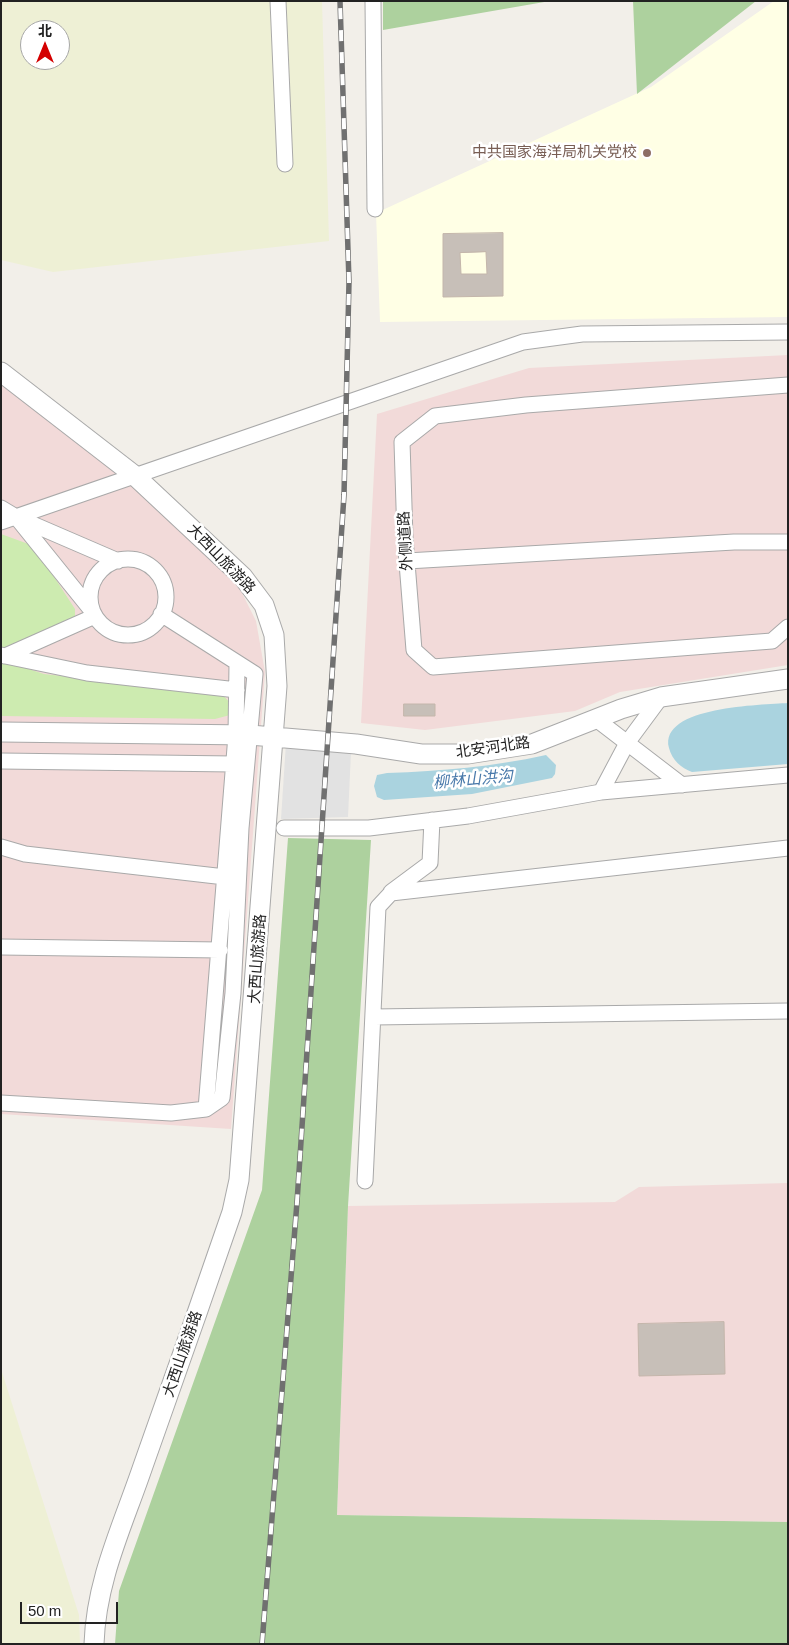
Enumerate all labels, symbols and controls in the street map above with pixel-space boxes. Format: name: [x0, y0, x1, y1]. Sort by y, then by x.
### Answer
north arrow: [20, 20, 70, 70]
text: 北: [38, 23, 52, 39]
place label: 中共国家海洋局机关党校: [472, 144, 637, 162]
marker: 中共国家海洋局机关党校: [641, 147, 653, 159]
street label: 外侧道路: [395, 511, 417, 571]
street label: 大西山旅游路: [183, 520, 259, 598]
street label: 北安河北路: [455, 734, 531, 762]
water label: 柳林山洪沟: [432, 767, 514, 793]
street label: 大西山旅游路: [246, 913, 270, 1005]
street label: 大西山旅游路: [160, 1309, 206, 1399]
scale bar: [22, 1592, 120, 1624]
text: 50 m: [28, 1602, 61, 1619]

